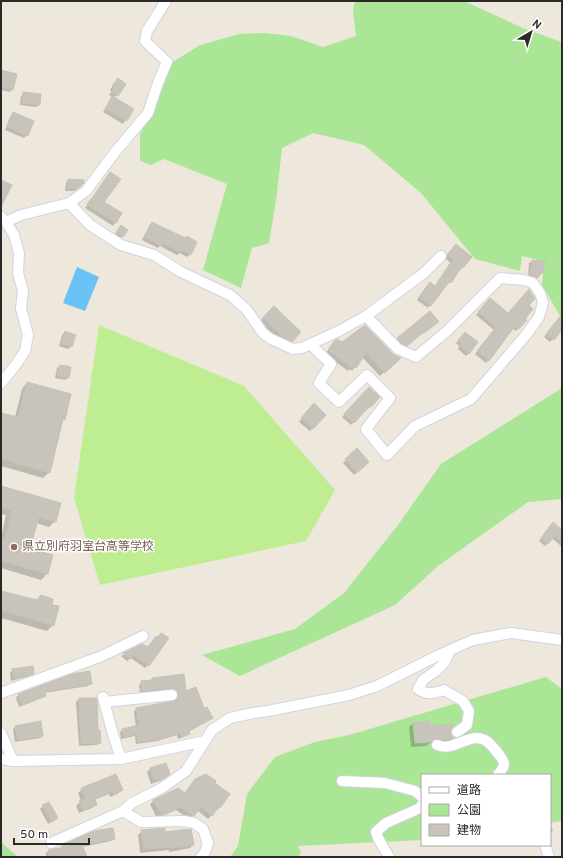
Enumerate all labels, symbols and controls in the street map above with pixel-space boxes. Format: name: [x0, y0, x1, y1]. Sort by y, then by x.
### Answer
north arrow: [511, 12, 551, 52]
text: N: [529, 17, 544, 33]
place label: 県立別府羽室台高等学校: [22, 539, 154, 555]
marker: 県立別府羽室台高等学校: [9, 542, 19, 552]
legend: [421, 774, 551, 846]
text: 道路: [457, 783, 481, 799]
text: 公園: [457, 803, 481, 819]
scale bar: [14, 820, 89, 846]
text: 建物: [457, 823, 481, 839]
text: 50 m: [20, 827, 48, 843]

